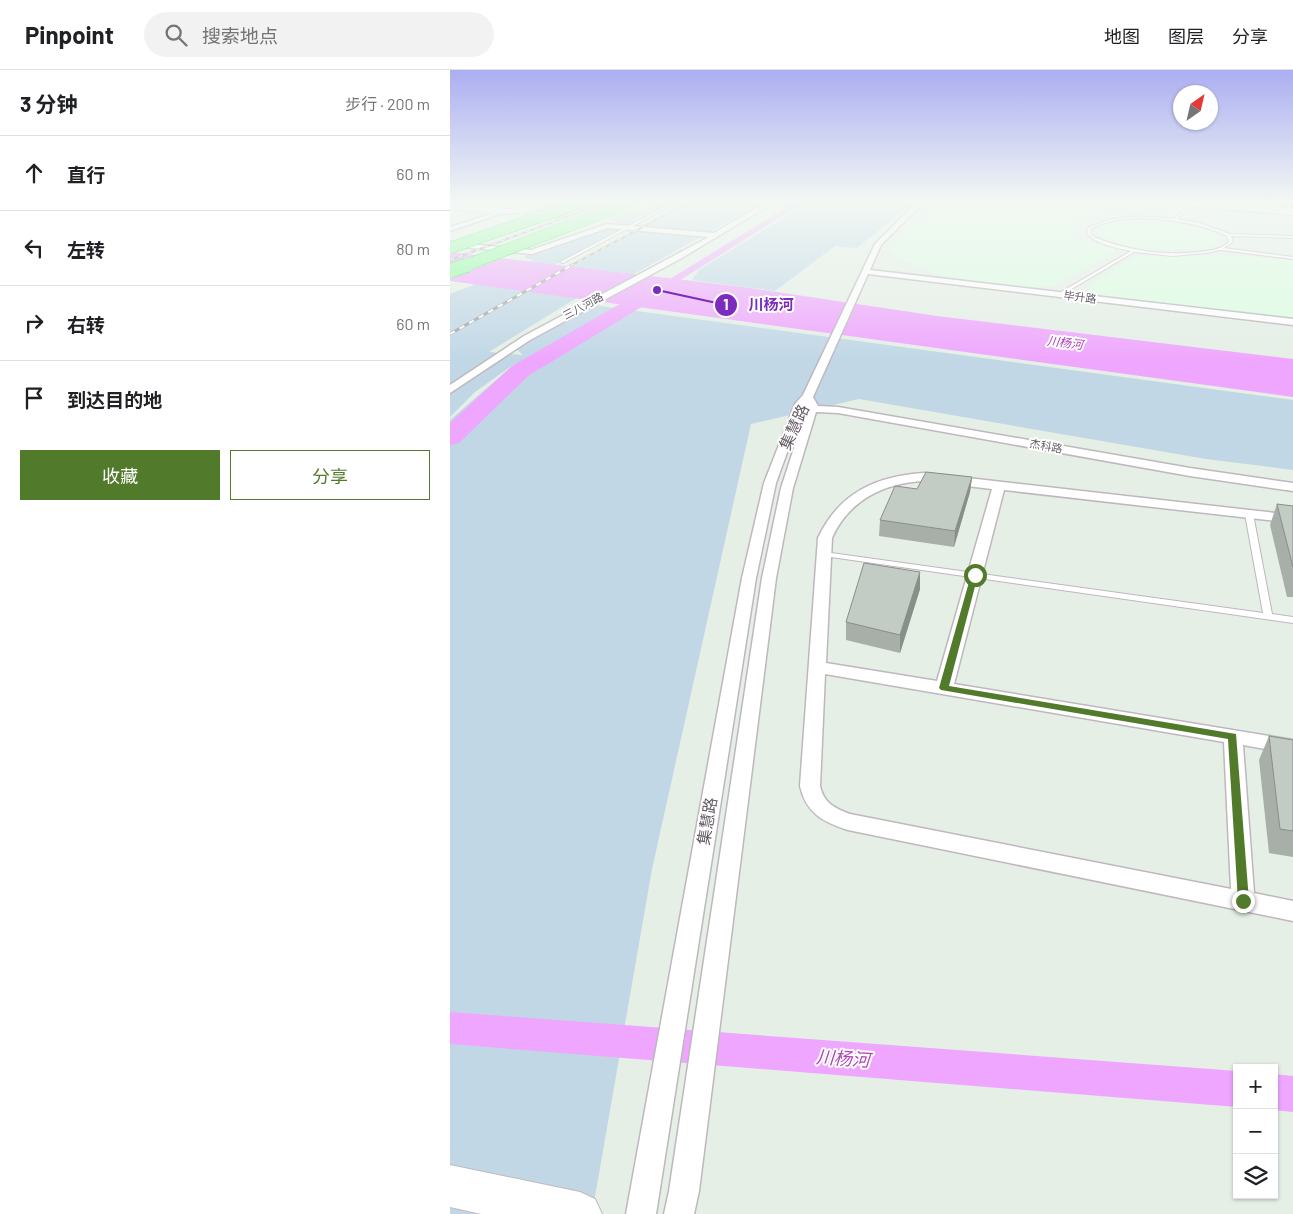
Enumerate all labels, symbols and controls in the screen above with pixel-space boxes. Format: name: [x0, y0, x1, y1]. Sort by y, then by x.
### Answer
search box: [144, 12, 494, 57]
text: Pinpoint: [25, 20, 114, 49]
icon: search: [162, 21, 190, 49]
text: 搜索地点: [202, 24, 278, 47]
text: 地图: [1104, 25, 1140, 47]
text: 图层: [1168, 25, 1204, 47]
text: 分享: [1232, 25, 1268, 47]
north arrow: [1173, 85, 1218, 130]
text: 3 分钟: [20, 91, 78, 116]
text: 步行 · 200 m: [345, 94, 430, 113]
icon: ahead: [20, 159, 48, 187]
text: 直行: [67, 163, 105, 186]
text: 60 m: [396, 164, 430, 183]
icon: left: [20, 234, 48, 262]
text: 左转: [67, 238, 105, 261]
text: 80 m: [396, 239, 430, 258]
street label: 毕升路: [1063, 288, 1097, 305]
street label: 三八河路: [560, 289, 605, 322]
callout: 川杨河: [714, 290, 804, 320]
text: 1: [723, 295, 729, 313]
text: 川杨河: [748, 295, 794, 313]
icon: right: [20, 309, 48, 337]
text: 右转: [67, 313, 105, 336]
text: 60 m: [396, 314, 430, 333]
water label: 川杨河: [1046, 333, 1086, 351]
icon: arrive: [20, 384, 48, 412]
text: 到达目的地: [67, 388, 162, 411]
street label: 集慧路: [775, 401, 812, 453]
street label: 杰科路: [1029, 436, 1063, 455]
button: 收藏: [20, 450, 220, 500]
button: 分享: [230, 450, 430, 500]
route start: [964, 564, 987, 587]
street label: 集慧路: [693, 796, 720, 846]
route end: [1232, 890, 1255, 913]
water label: 川杨河: [815, 1045, 874, 1071]
map controls: [1233, 1064, 1278, 1199]
button: +: [1233, 1064, 1278, 1109]
button: −: [1233, 1109, 1278, 1154]
button: layers: [1233, 1154, 1278, 1199]

